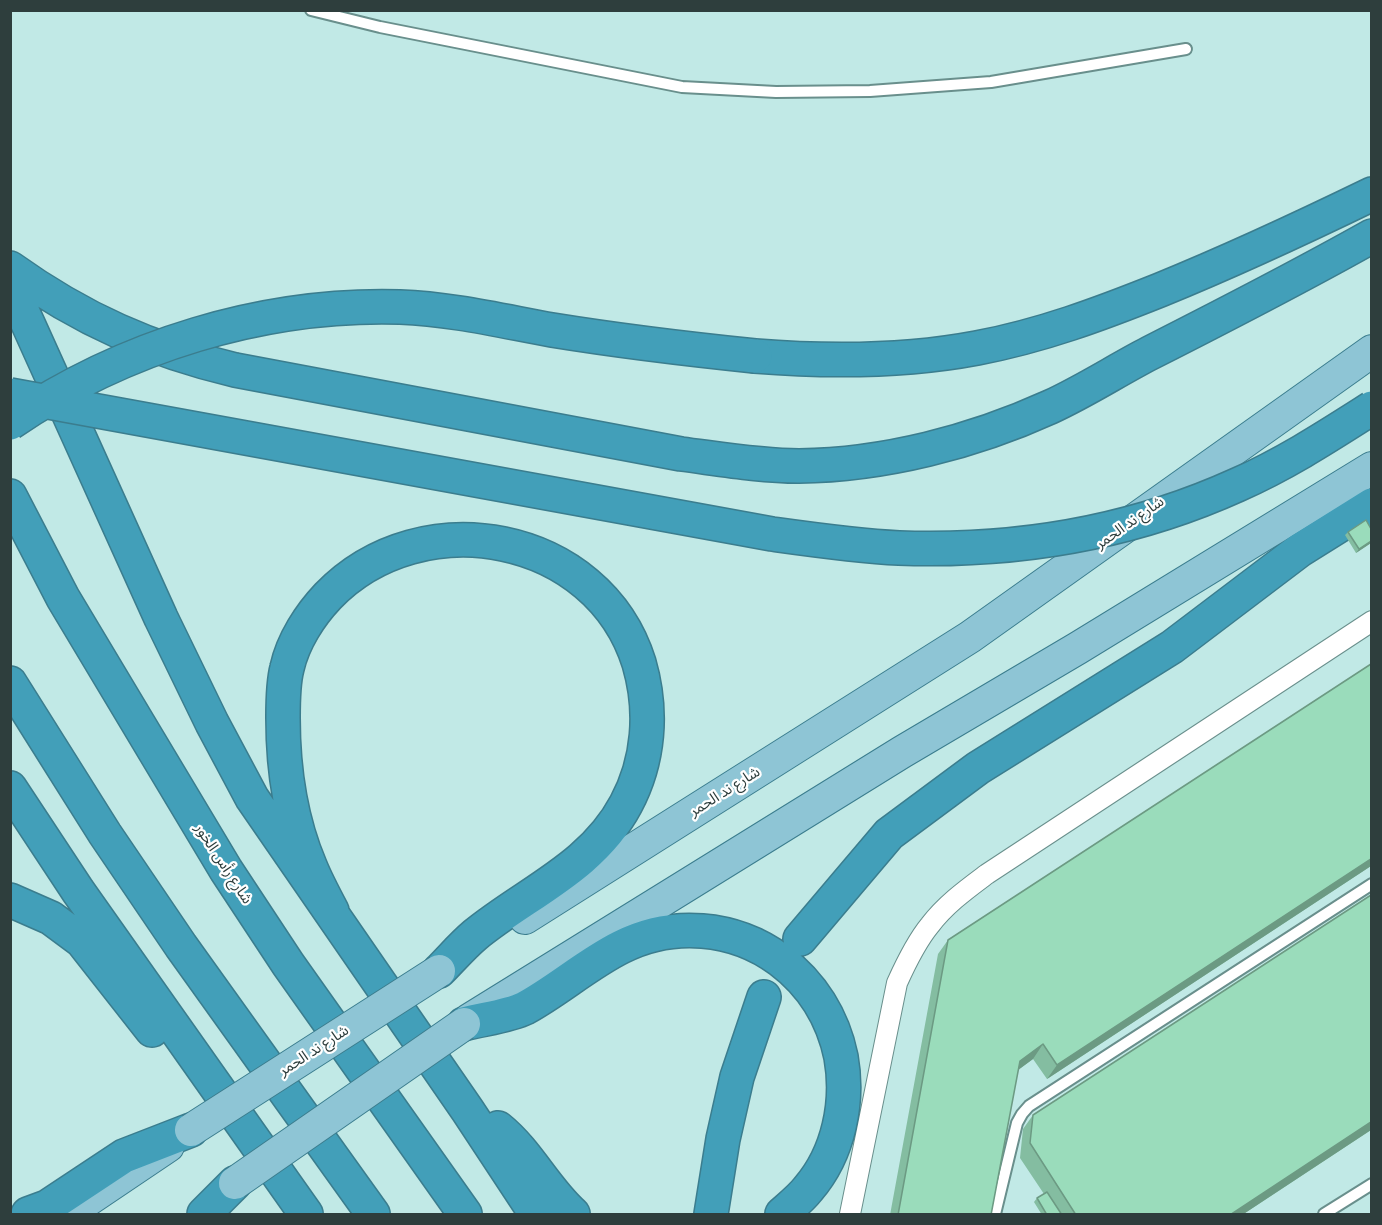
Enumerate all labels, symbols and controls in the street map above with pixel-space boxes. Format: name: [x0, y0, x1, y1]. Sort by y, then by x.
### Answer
street label: شارع ند الحمر: [1092, 493, 1168, 553]
street label: شارع ند الحمر: [686, 763, 764, 821]
street label: شارع رأس الخور: [190, 820, 256, 908]
street label: شارع ند الحمر: [276, 1022, 352, 1080]

